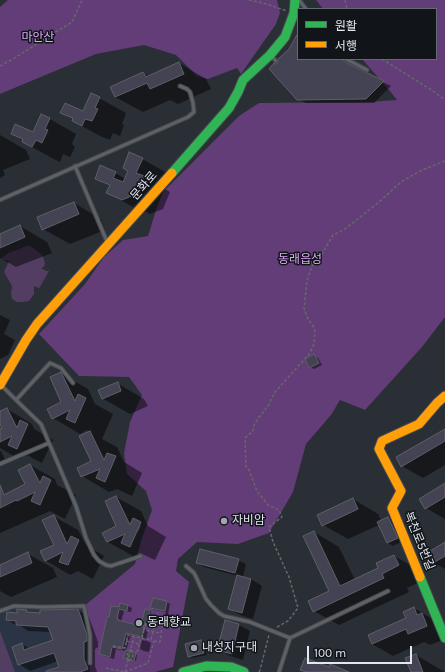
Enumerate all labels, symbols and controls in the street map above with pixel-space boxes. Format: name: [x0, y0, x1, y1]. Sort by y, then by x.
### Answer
legend: [297, 8, 437, 60]
text: 원활: [335, 19, 357, 33]
park label: 마안산: [21, 31, 55, 45]
text: 서행: [335, 39, 357, 53]
street label: 문화로: [128, 169, 160, 203]
park label: 동래읍성: [278, 253, 322, 267]
street label: 복천로5번길: [401, 510, 437, 572]
place label: 자비암: [232, 514, 265, 528]
marker: 자비암: [219, 516, 229, 526]
place label: 동래향교: [147, 616, 191, 630]
marker: 동래향교: [134, 618, 144, 628]
scale bar: [309, 638, 414, 664]
place label: 내성지구대: [202, 641, 257, 655]
marker: 내성지구대: [189, 643, 199, 653]
text: 100 m: [314, 646, 346, 660]

